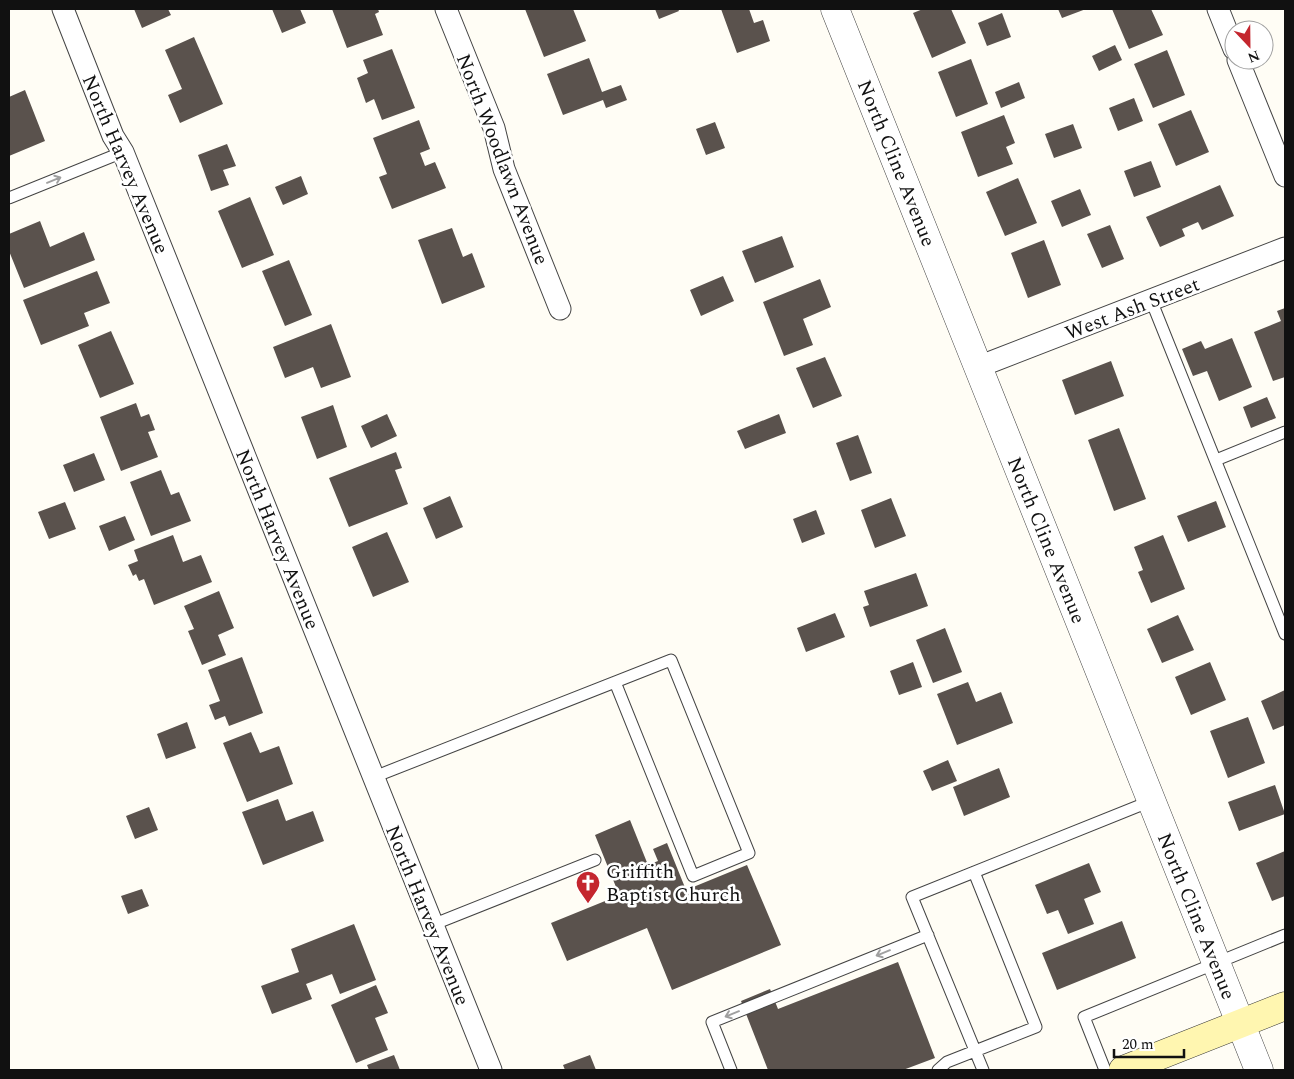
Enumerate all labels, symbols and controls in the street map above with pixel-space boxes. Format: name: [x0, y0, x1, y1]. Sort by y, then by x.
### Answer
north arrow: [1224, 20, 1274, 70]
text: N: [1244, 45, 1263, 68]
street label: North Woodlawn Avenue: [448, 49, 556, 269]
street label: North Harvey Avenue: [74, 70, 176, 259]
street label: North Cline Avenue: [849, 75, 943, 251]
one-way arrow: [46, 175, 61, 184]
street label: West Ash Street: [1061, 269, 1204, 348]
street label: North Harvey Avenue: [227, 445, 327, 634]
street label: North Cline Avenue: [999, 452, 1093, 628]
street label: North Harvey Avenue: [377, 821, 477, 1010]
street label: North Cline Avenue: [1149, 828, 1243, 1004]
place label: Griffith Baptist Church: [606, 857, 741, 910]
church icon: Griffith Baptist Church: [575, 870, 601, 904]
one-way arrow: [876, 949, 891, 959]
one-way arrow: [725, 1010, 740, 1019]
scale bar: [1114, 1026, 1184, 1058]
text: 20 m: [1122, 1033, 1154, 1056]

